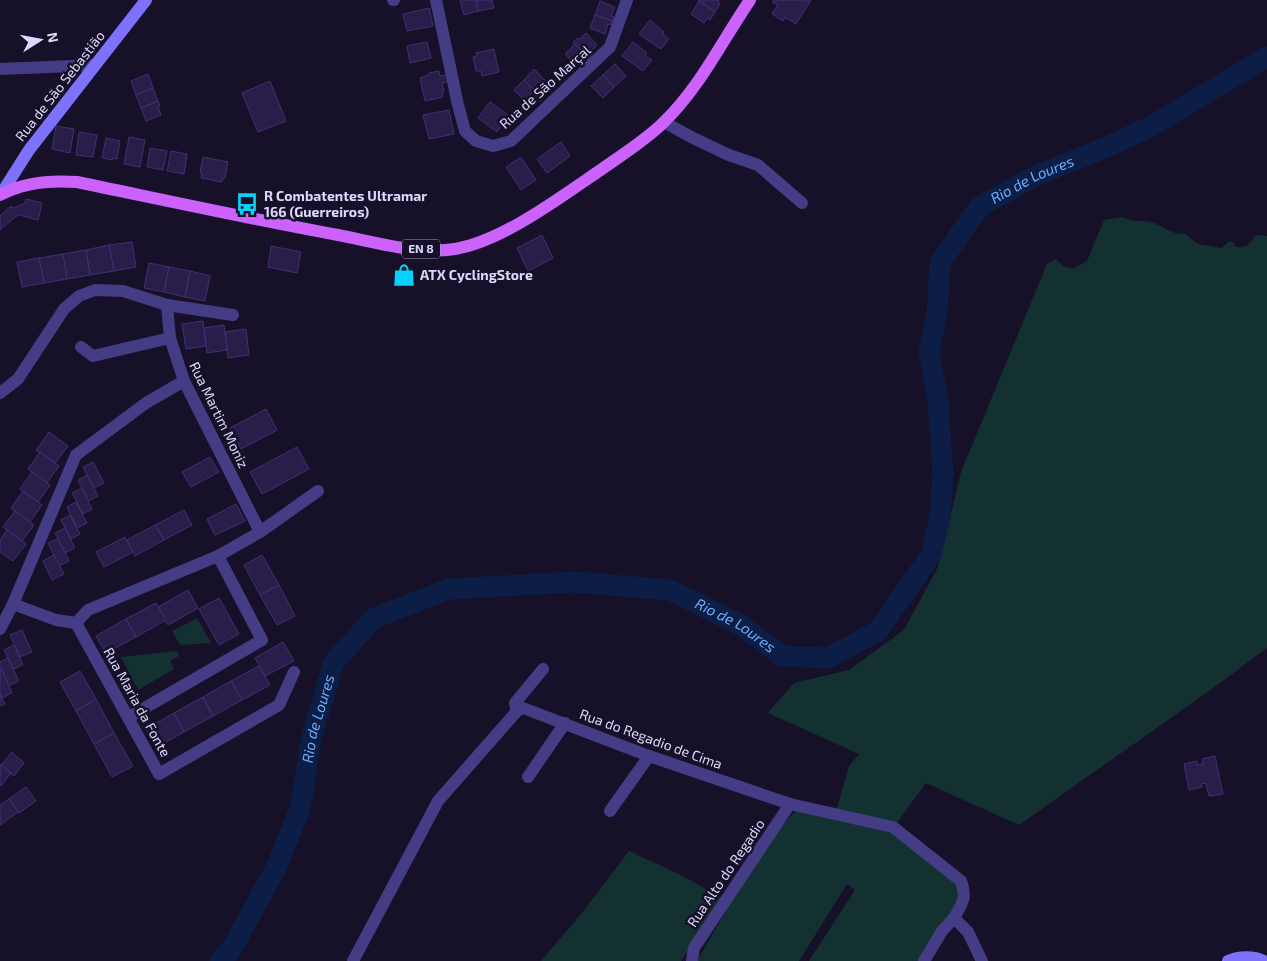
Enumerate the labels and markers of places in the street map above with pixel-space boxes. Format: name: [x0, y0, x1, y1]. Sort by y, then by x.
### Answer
place label: R Combatentes Ultramar 166 (Guerreiros): [264, 187, 427, 220]
bus stop icon: R Combatentes Ultramar 166 (Guerreiros): [234, 191, 260, 217]
shop icon: ATX CyclingStore: [391, 262, 417, 288]
place label: ATX CyclingStore: [420, 266, 533, 283]

